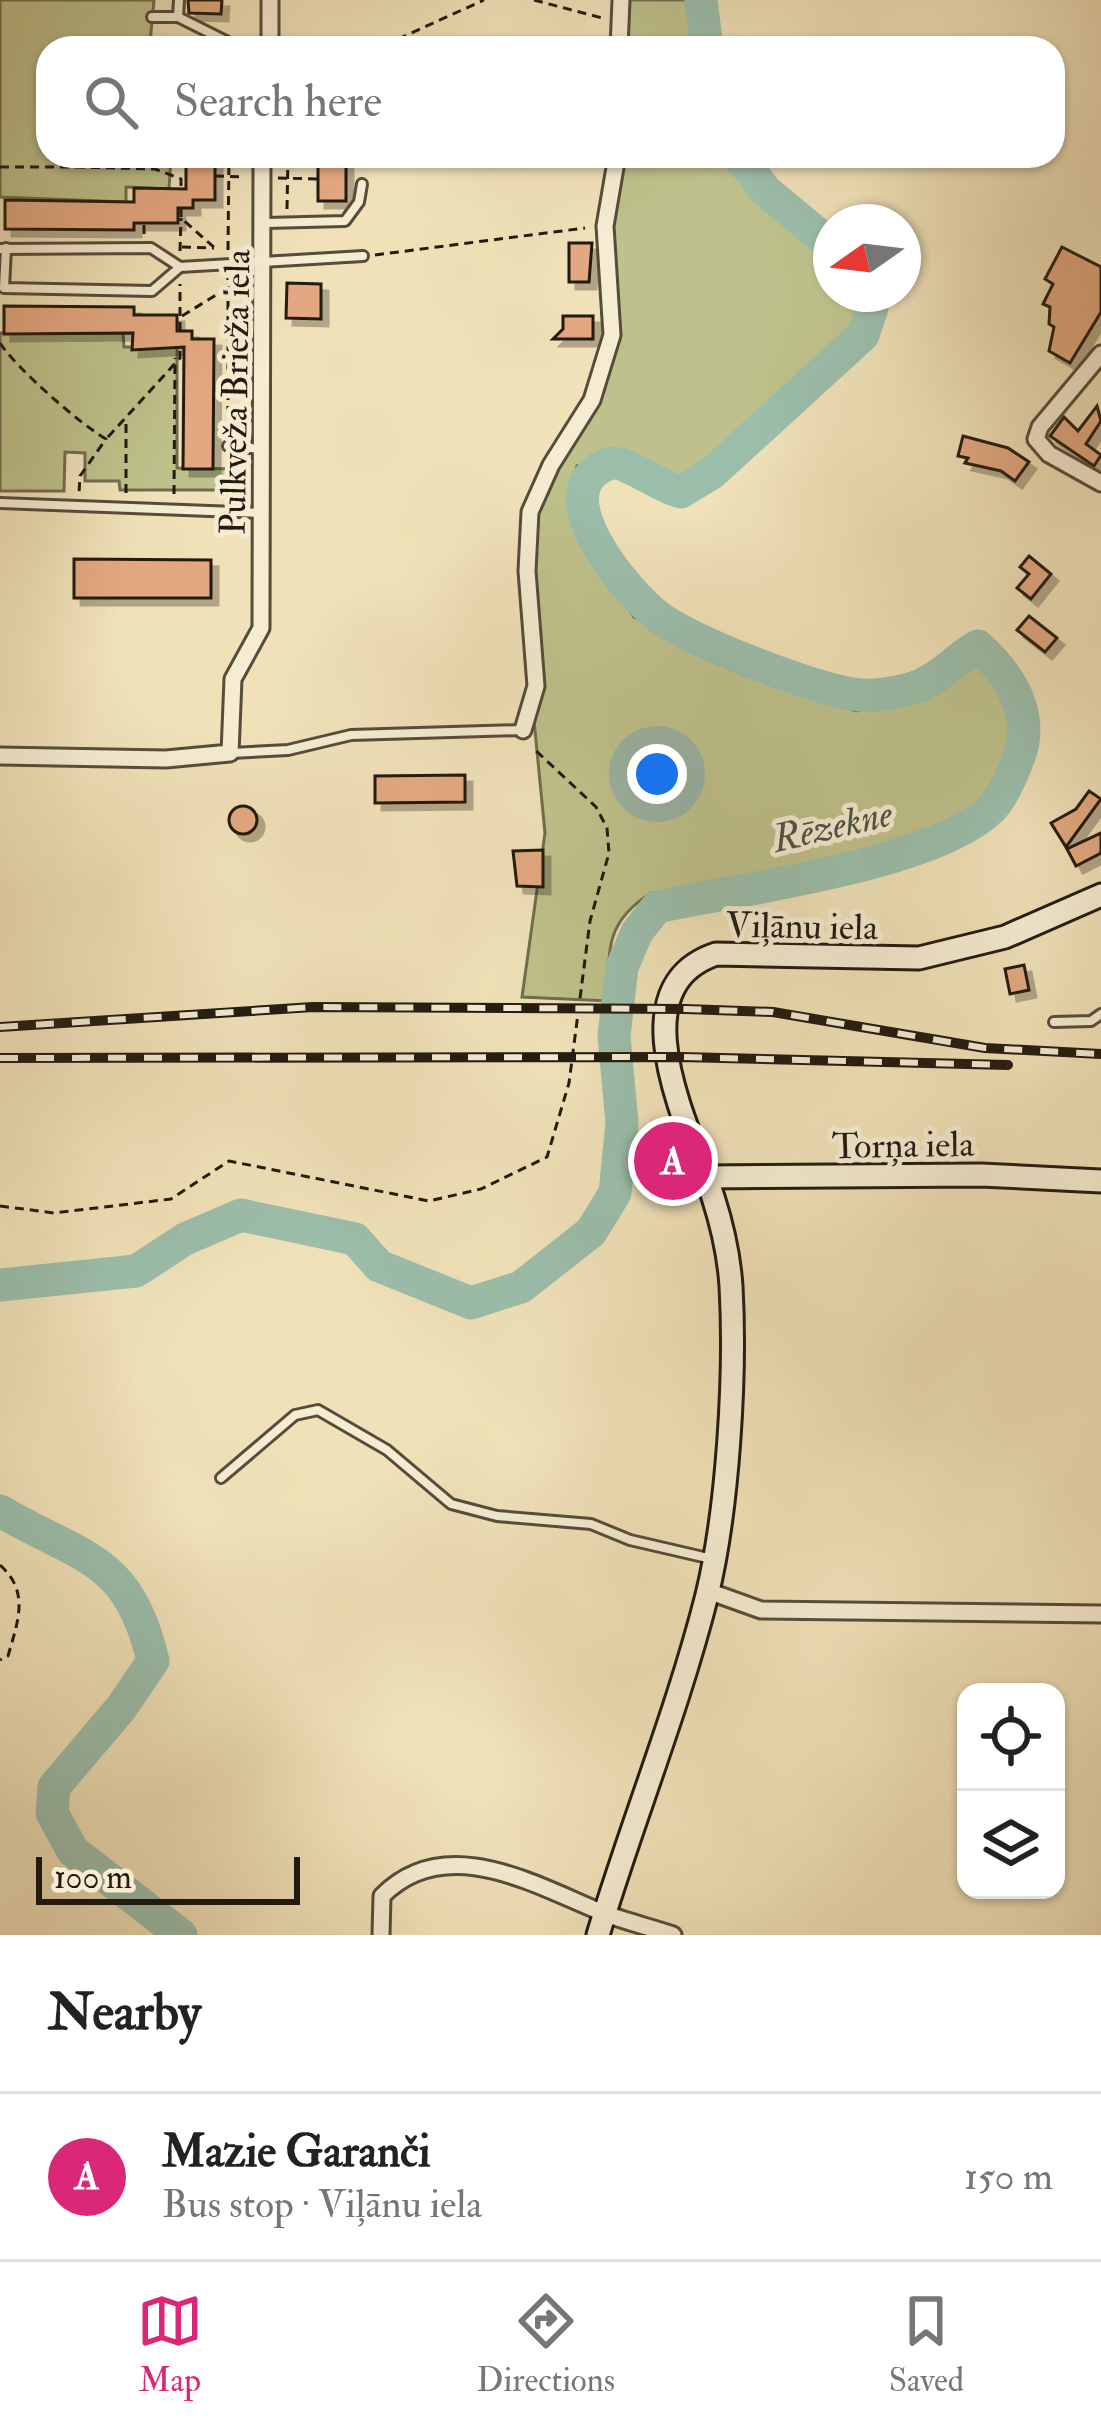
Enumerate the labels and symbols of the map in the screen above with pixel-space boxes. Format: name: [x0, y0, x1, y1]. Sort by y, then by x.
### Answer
north arrow: [813, 204, 921, 312]
street label: Pulkveža Brieža iela: [211, 248, 261, 535]
your location: [627, 744, 687, 804]
water label: Rēzekne: [767, 789, 898, 864]
street label: Viļānu iela: [726, 903, 880, 950]
pin: A: [634, 1116, 712, 1206]
street label: Torņa iela: [832, 1122, 976, 1169]
scale bar: [36, 1851, 300, 1904]

